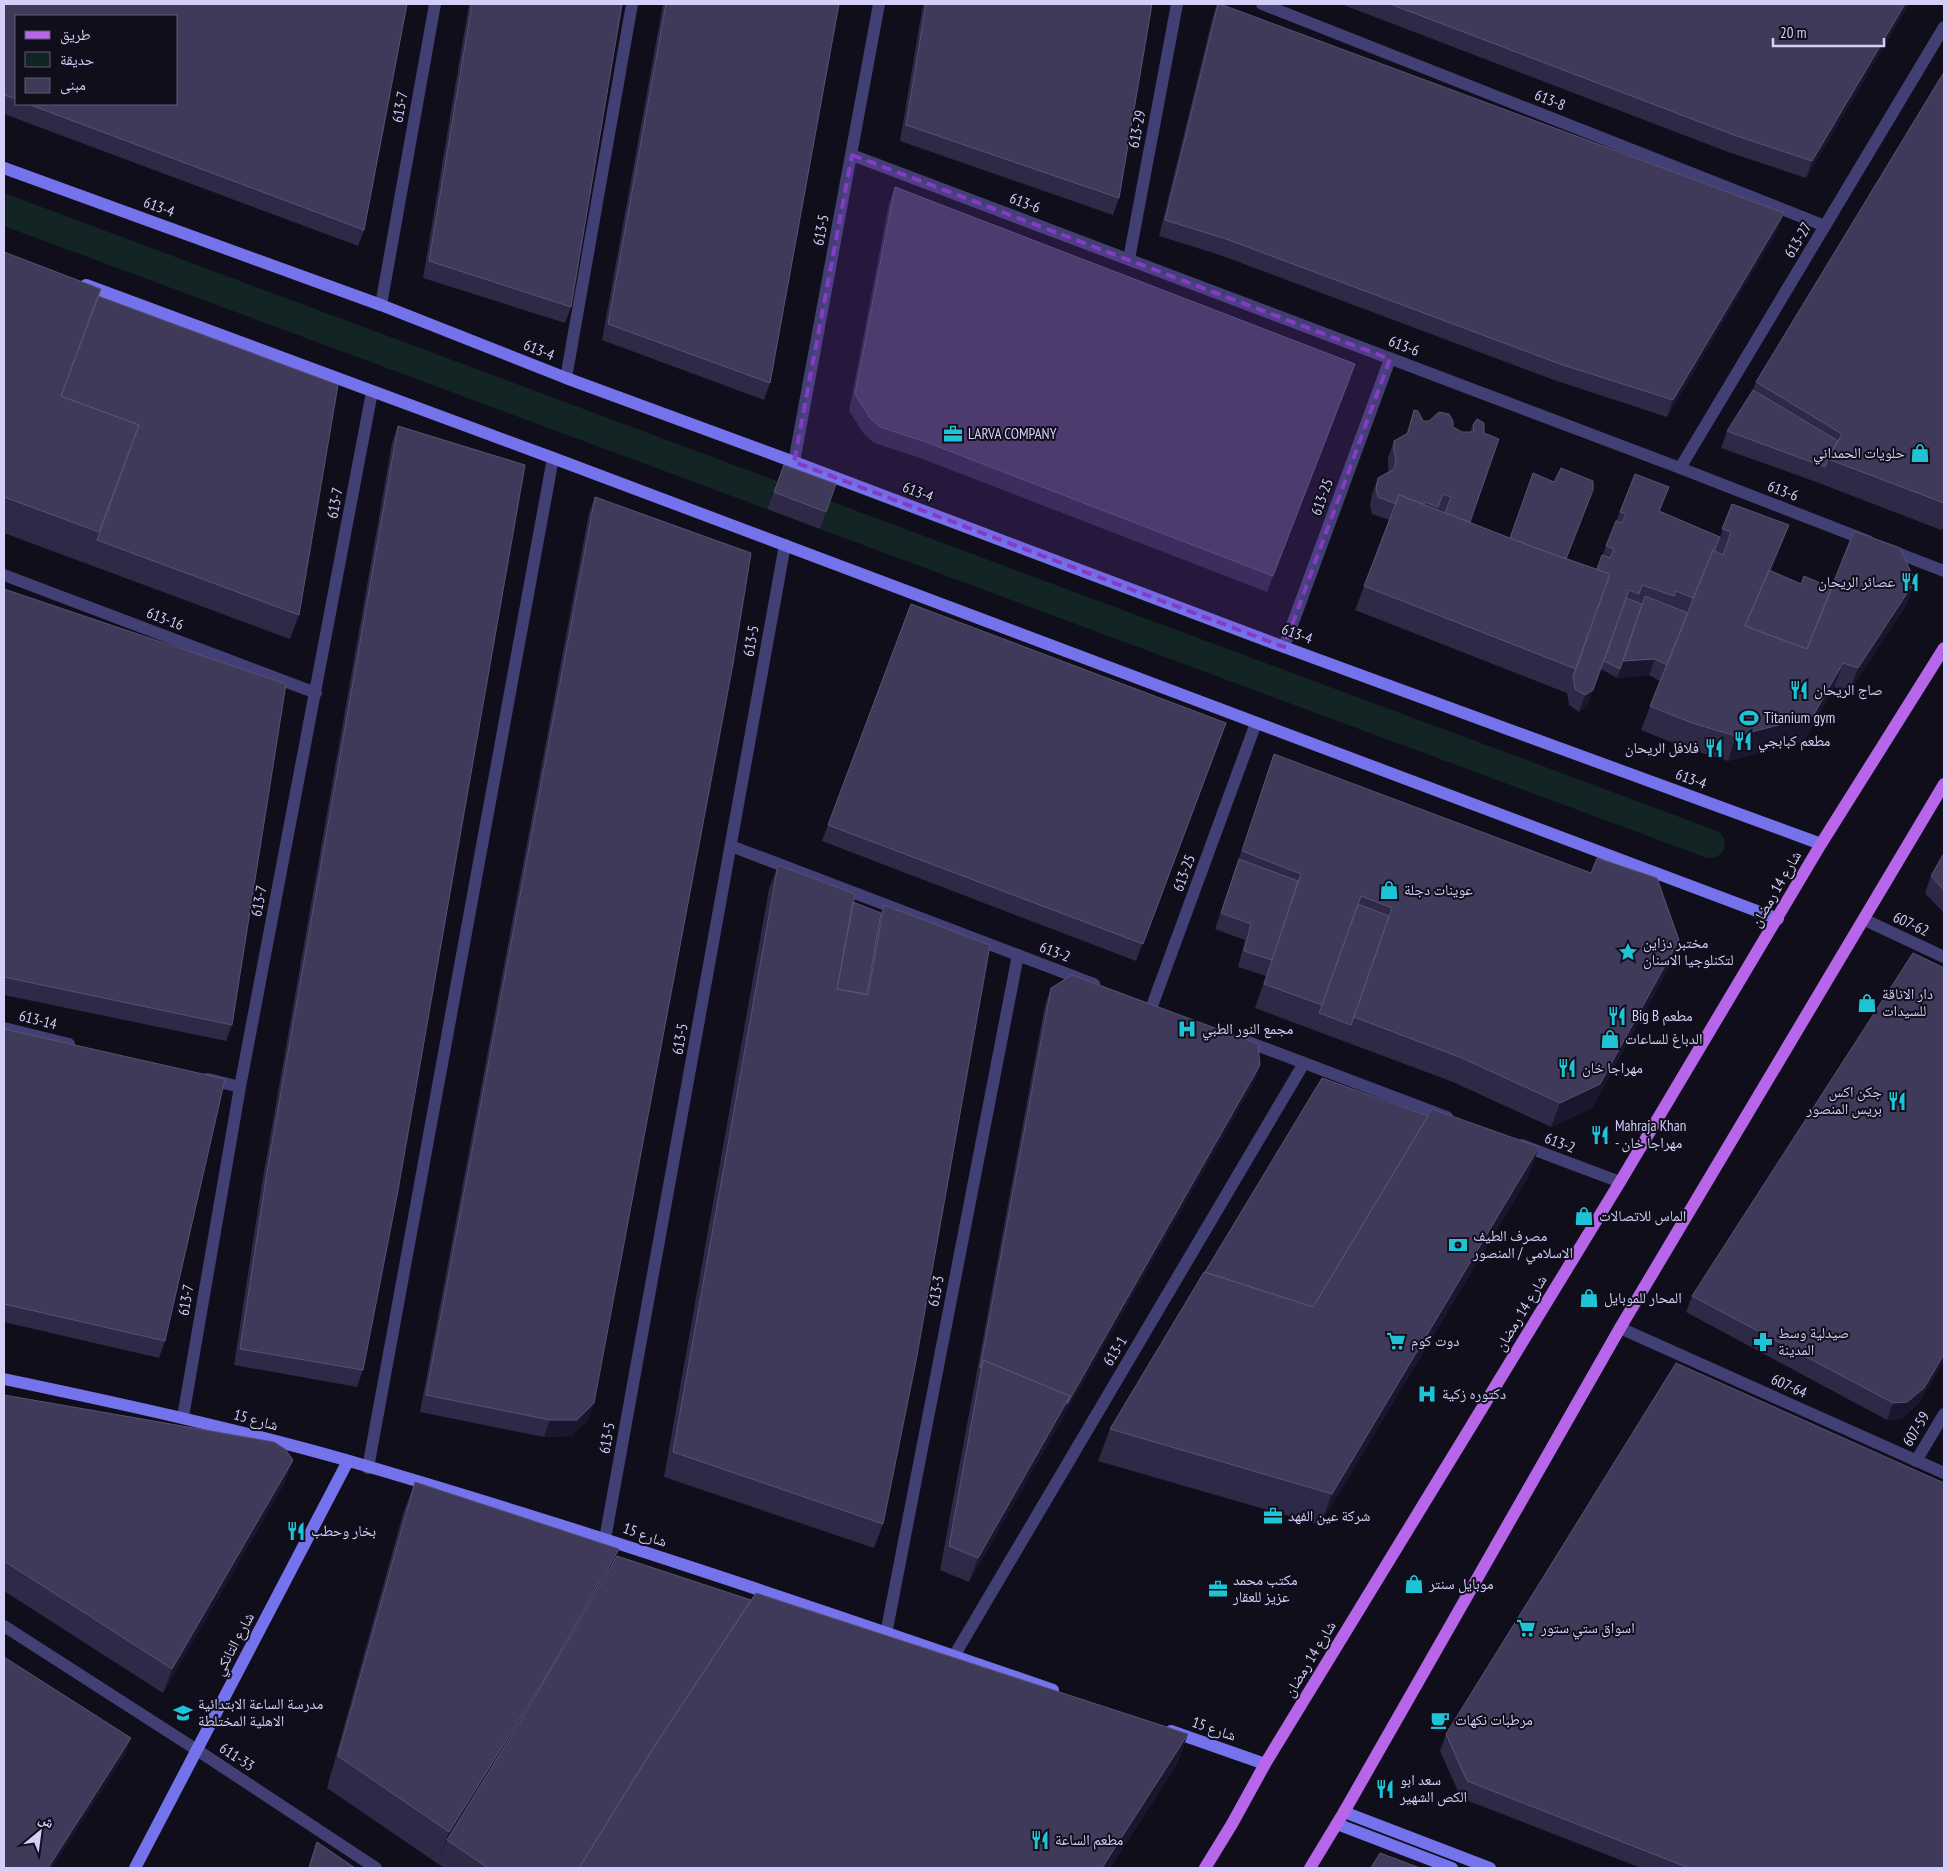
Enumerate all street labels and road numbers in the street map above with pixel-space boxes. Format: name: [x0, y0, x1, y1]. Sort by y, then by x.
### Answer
street label: 613-8: [1532, 85, 1568, 114]
street label: 613-7: [387, 90, 412, 124]
street label: 613-29: [1124, 108, 1149, 149]
street label: 613-6: [1007, 188, 1043, 217]
street label: 613-4: [141, 192, 177, 221]
street label: 613-5: [808, 213, 833, 247]
street label: 613-27: [1780, 219, 1816, 261]
street label: 613-6: [1386, 331, 1422, 360]
street label: 613-4: [521, 335, 558, 364]
street label: 613-25: [1306, 476, 1337, 518]
street label: 613-6: [1765, 476, 1801, 505]
street label: 613-4: [900, 477, 936, 506]
street label: 613-7: [322, 486, 347, 520]
street label: 613-16: [144, 603, 187, 634]
street label: 613-4: [1279, 619, 1315, 648]
street label: 613-5: [738, 624, 763, 658]
street label: 613-4: [1673, 764, 1709, 793]
street label: شارع 14 رمضان: [1746, 847, 1806, 931]
street label: 613-25: [1168, 852, 1199, 894]
street label: 613-7: [246, 884, 271, 918]
street label: 607-62: [1890, 907, 1932, 940]
street label: 613-2: [1037, 937, 1073, 966]
street label: 613-14: [17, 1006, 59, 1033]
street label: 613-5: [667, 1022, 692, 1056]
street label: 613-2: [1542, 1128, 1578, 1157]
street label: شارع 14 رمضان: [1490, 1271, 1552, 1355]
street label: 613-3: [923, 1274, 948, 1308]
street label: 613-7: [173, 1283, 198, 1317]
street label: 613-1: [1098, 1332, 1131, 1369]
street label: 607-64: [1768, 1369, 1810, 1402]
street label: شارع 15: [232, 1404, 281, 1436]
street label: 607-59: [1898, 1408, 1933, 1450]
street label: 613-5: [594, 1421, 619, 1455]
street label: شارع 15: [620, 1518, 670, 1552]
street label: شارع التانكي: [209, 1609, 261, 1680]
street label: شارع 14 رمضان: [1279, 1617, 1341, 1701]
street label: شارع 15: [1189, 1712, 1239, 1746]
street label: 611-33: [216, 1738, 258, 1775]

